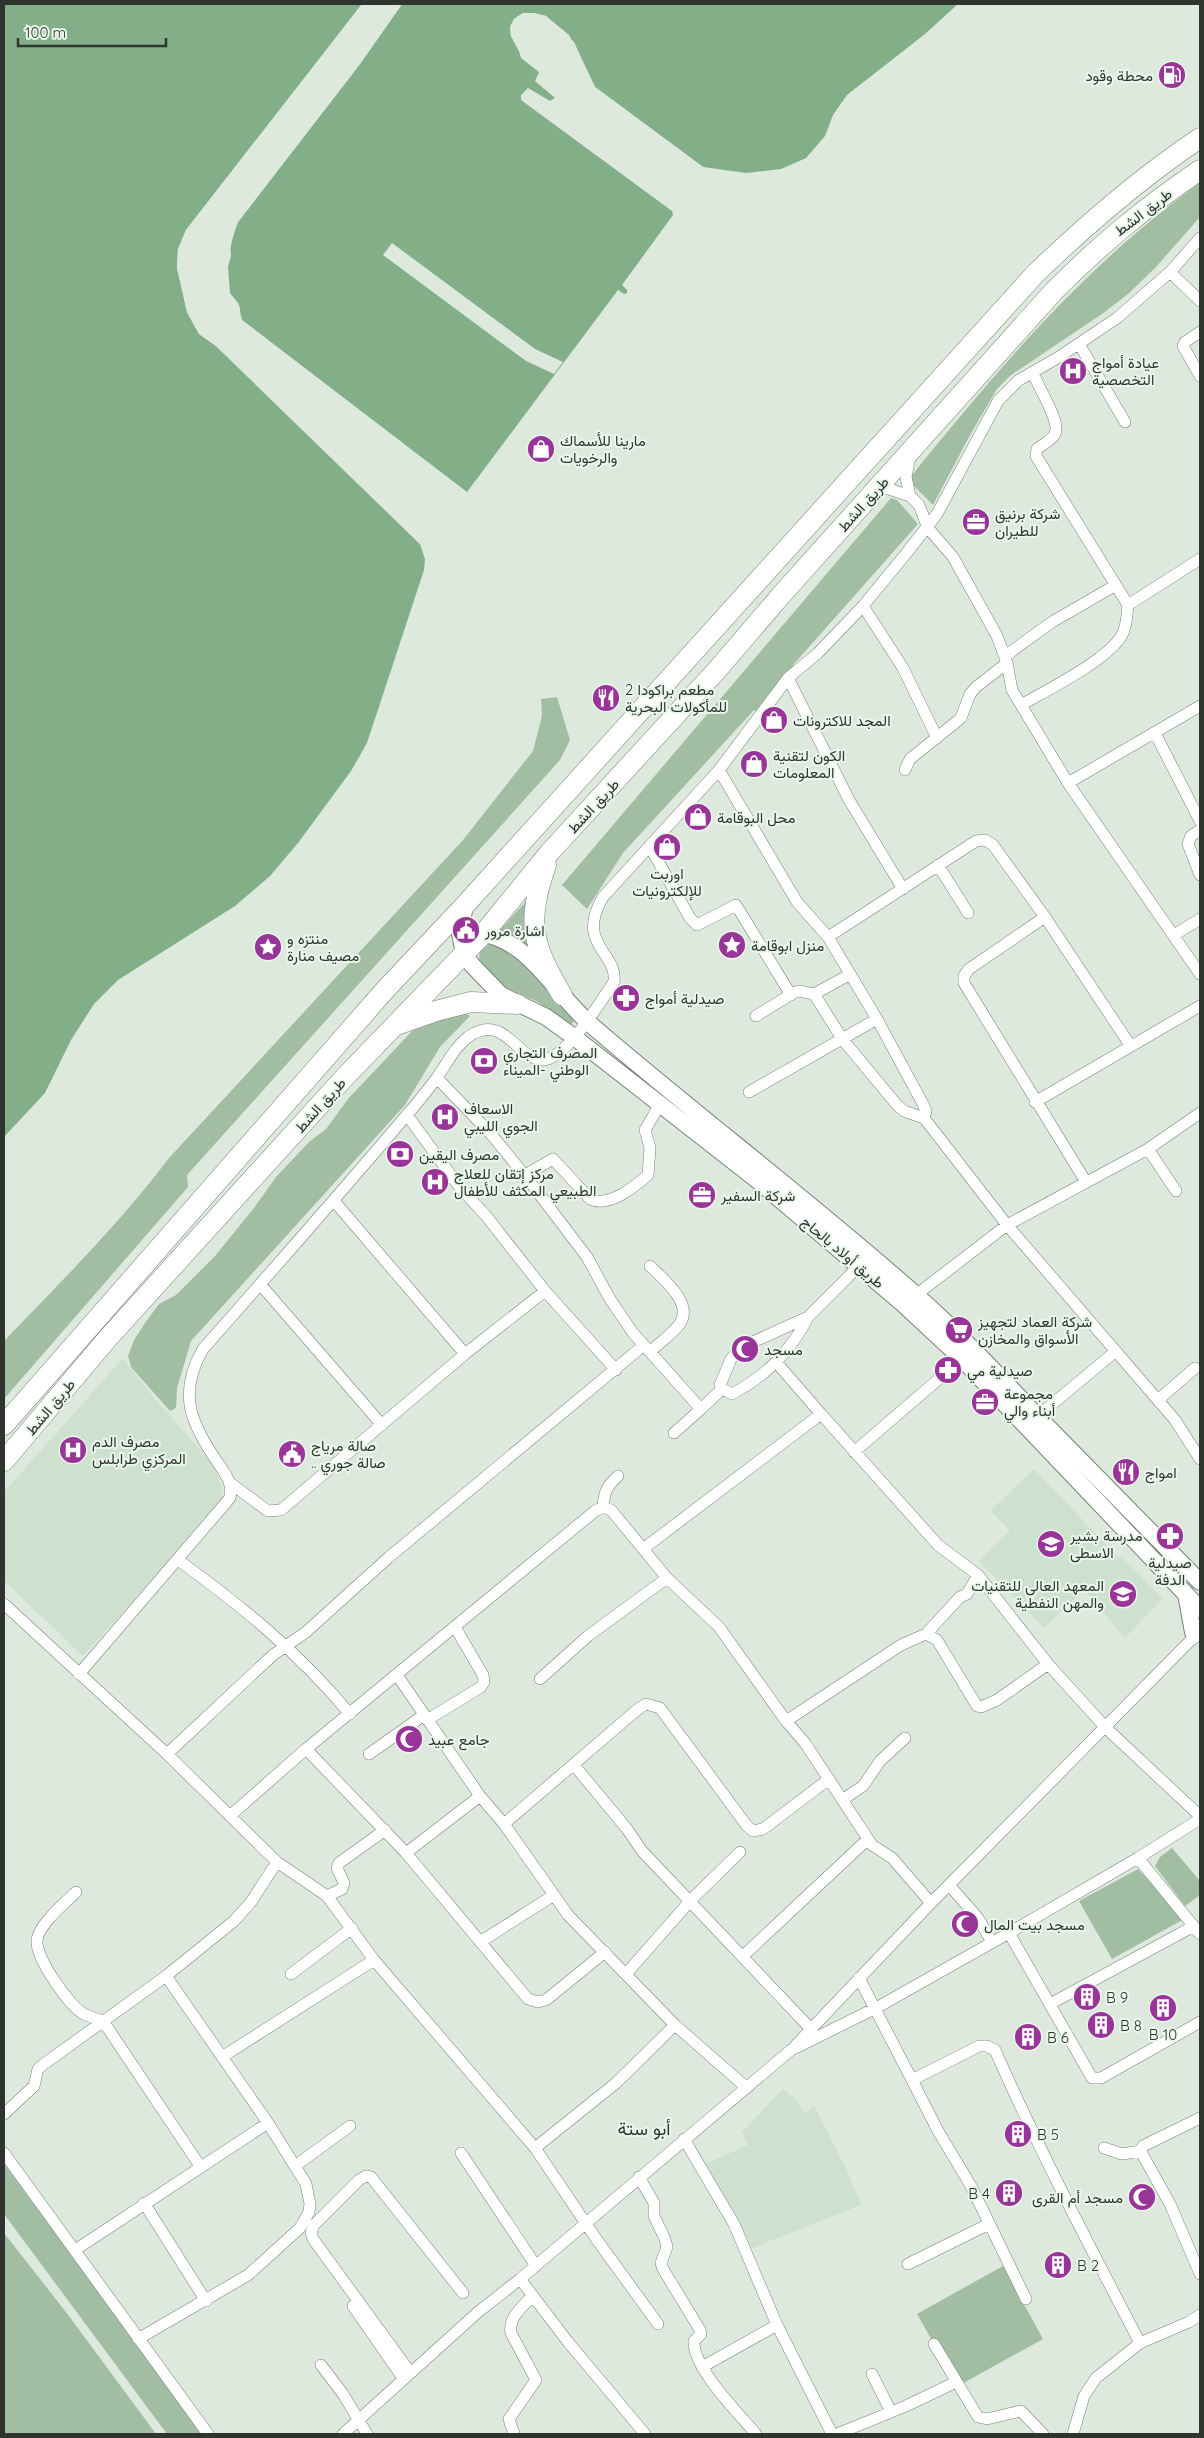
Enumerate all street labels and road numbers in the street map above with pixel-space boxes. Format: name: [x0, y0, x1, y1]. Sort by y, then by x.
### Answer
street label: طريق الشط: [1110, 184, 1177, 241]
street label: طريق الشط: [833, 472, 894, 536]
street label: طريق الشط: [563, 775, 624, 838]
street label: طريق الشط: [290, 1073, 351, 1137]
street label: طريق أولاد بالحاج: [796, 1212, 889, 1294]
street label: طريق الشط: [21, 1375, 80, 1440]

